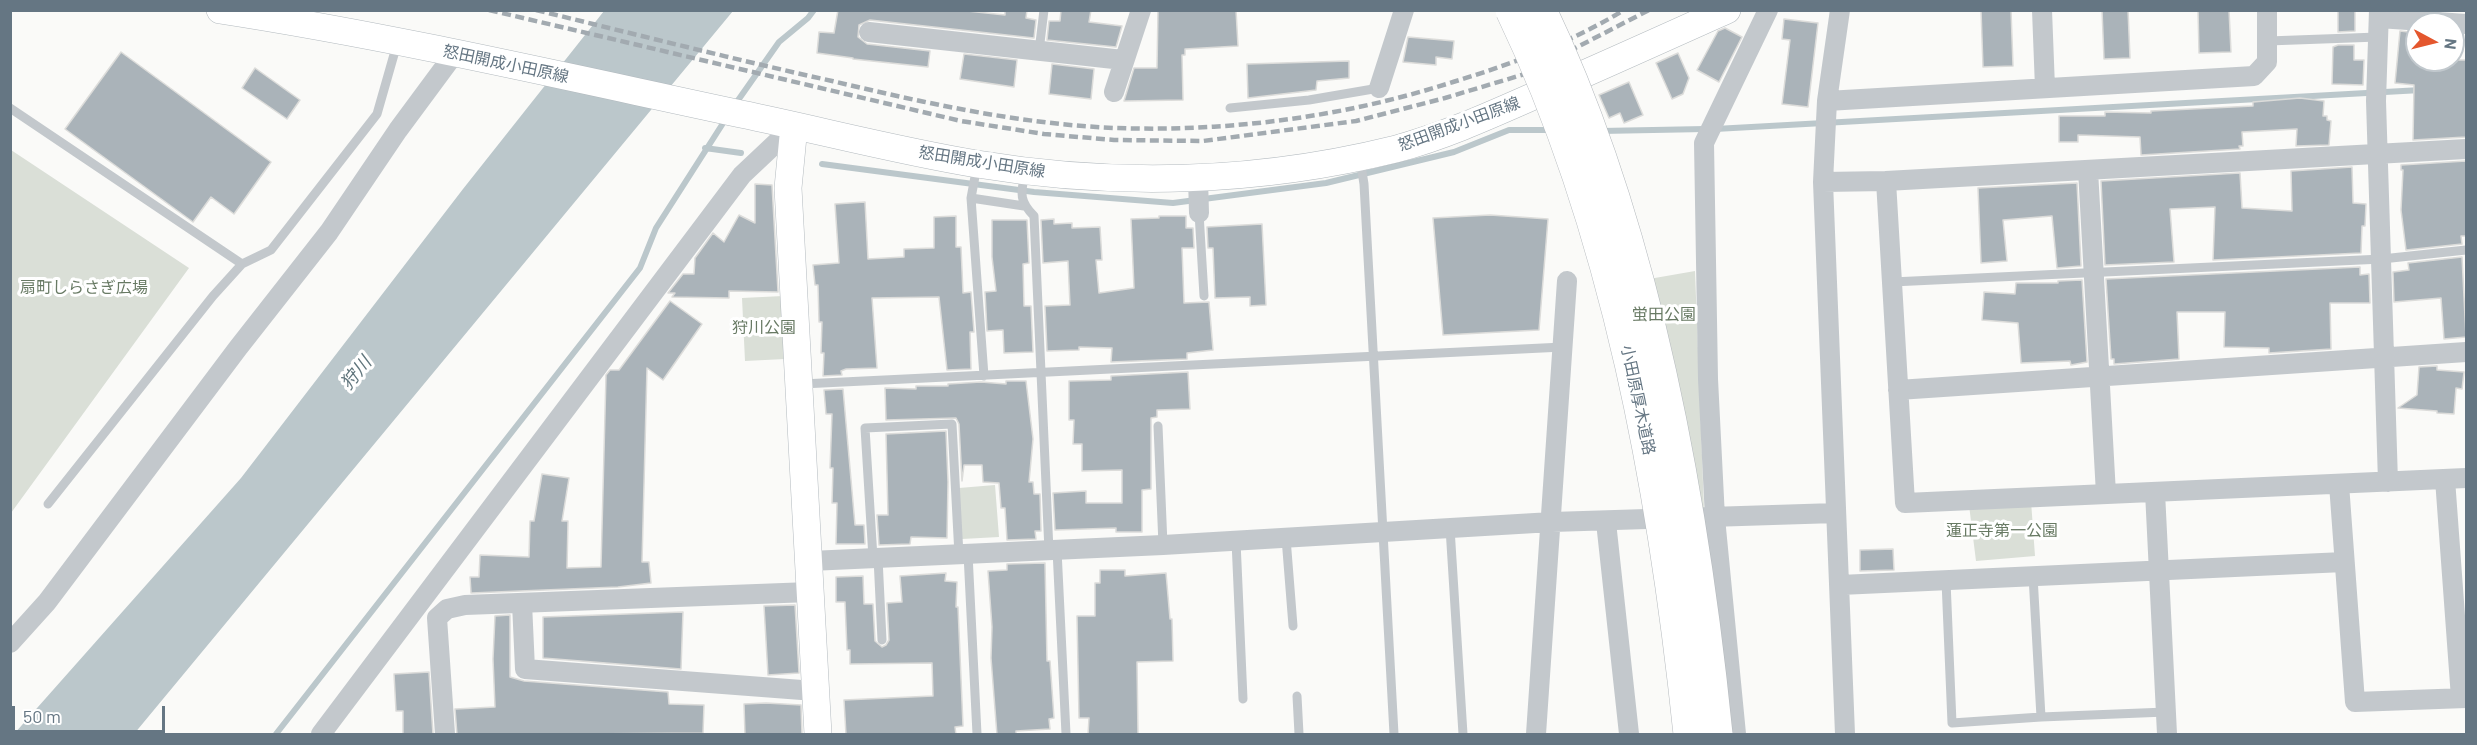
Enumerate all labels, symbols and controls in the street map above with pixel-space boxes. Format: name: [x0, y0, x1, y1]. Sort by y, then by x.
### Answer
north arrow: [2405, 12, 2465, 72]
text: N: [2441, 38, 2461, 50]
street label: 怒田開成小田原線: [441, 41, 571, 87]
street label: 怒田開成小田原線: [1396, 93, 1522, 155]
street label: 怒田開成小田原線: [917, 143, 1047, 181]
park label: 扇町しらさぎ広場: [20, 278, 148, 298]
park label: 蛍田公園: [1632, 305, 1696, 325]
park label: 狩川公園: [732, 318, 796, 338]
street label: 小田原厚木道路: [1617, 343, 1659, 457]
water label: 狩川: [336, 352, 376, 394]
park label: 蓮正寺第一公園: [1946, 521, 2058, 541]
scale bar: [15, 694, 168, 732]
text: 50 m: [23, 705, 61, 727]

